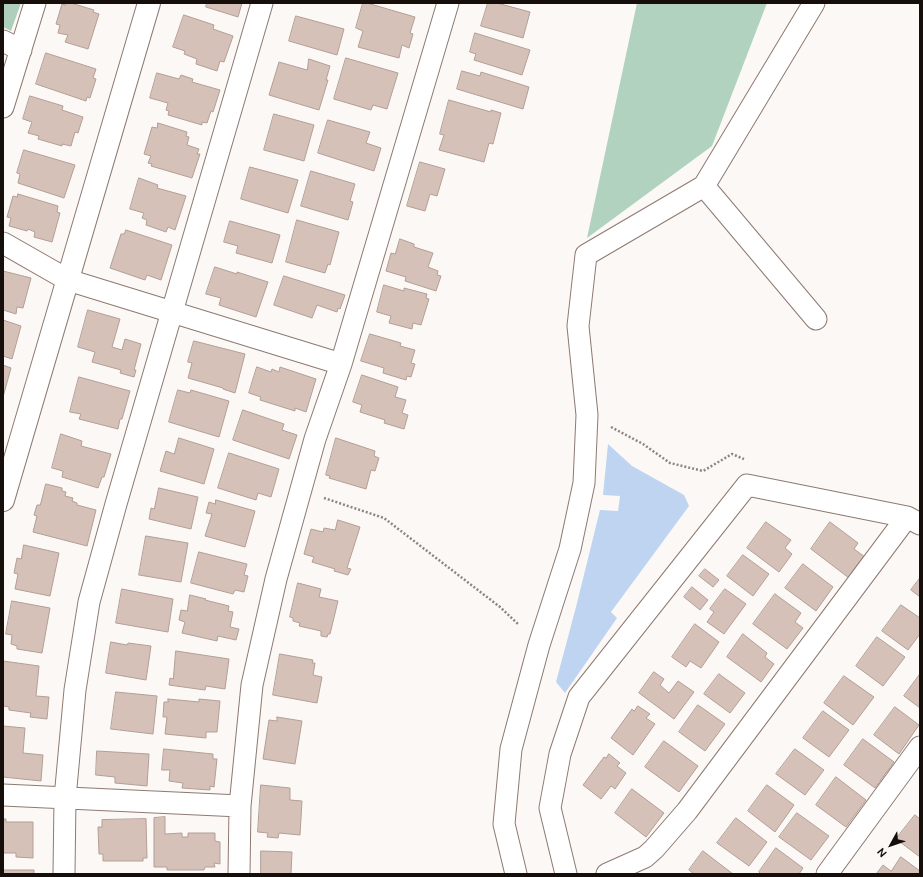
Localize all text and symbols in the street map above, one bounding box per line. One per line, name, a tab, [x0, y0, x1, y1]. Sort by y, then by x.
north arrow	[871, 825, 911, 865]
text: N	[875, 846, 889, 860]

